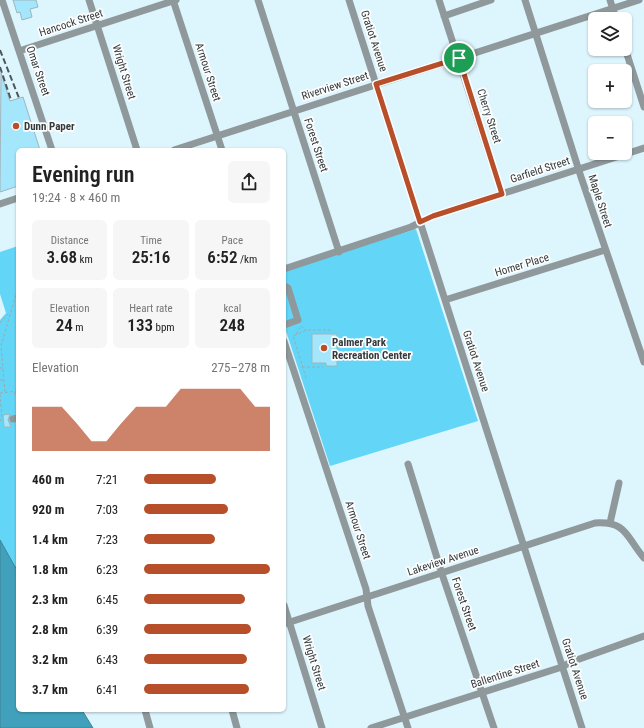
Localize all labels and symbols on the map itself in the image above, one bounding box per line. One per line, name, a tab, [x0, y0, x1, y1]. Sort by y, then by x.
street label: Hancock Street	[37, 7, 105, 39]
street label: Gratiot Avenue	[358, 9, 390, 73]
street label: Armour Street	[192, 41, 224, 103]
pin	[442, 41, 476, 75]
street label: Wright Street	[110, 43, 138, 101]
street label: Omar Street	[23, 44, 53, 98]
street label: Riverview Street	[300, 69, 370, 103]
street label: Cherry Street	[474, 87, 504, 145]
street label: Forest Street	[301, 117, 331, 173]
place label: Dunn Paper	[24, 120, 75, 133]
marker: Dunn Paper	[11, 121, 21, 131]
street label: Garfield Street	[509, 154, 571, 186]
street label: Maple Street	[585, 173, 615, 229]
street label: Homer Place	[493, 251, 551, 279]
street label: Gratiot Avenue	[460, 329, 492, 393]
place label: Palmer Park Recreation Center	[332, 336, 412, 362]
marker: Palmer Park Recreation Center	[319, 343, 329, 353]
street label: Armour Street	[342, 499, 374, 561]
street label: Lakeview Avenue	[406, 543, 480, 579]
street label: Forest Street	[449, 576, 479, 632]
street label: Wright Street	[300, 634, 328, 692]
street label: Gratiot Avenue	[559, 637, 591, 701]
street label: Ballentine Street	[469, 657, 541, 691]

